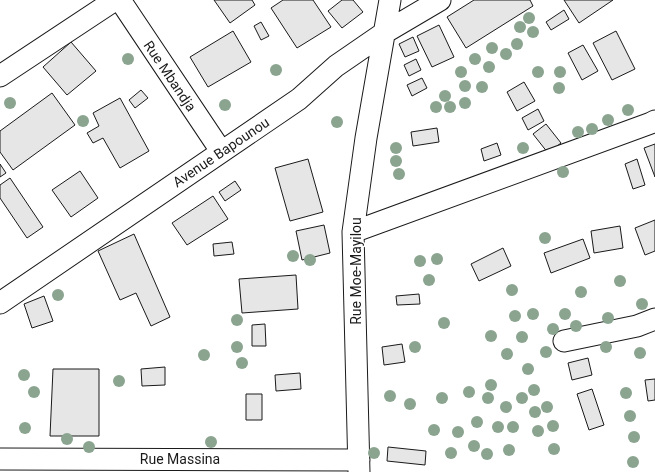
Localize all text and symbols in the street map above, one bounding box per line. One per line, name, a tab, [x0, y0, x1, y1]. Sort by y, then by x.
street label: Rue Mbandja	[141, 38, 199, 114]
street label: Avenue Bapounou	[170, 114, 272, 190]
street label: Rue Moe-Mayilou	[348, 217, 364, 325]
street label: Rue Massina	[140, 451, 220, 467]

